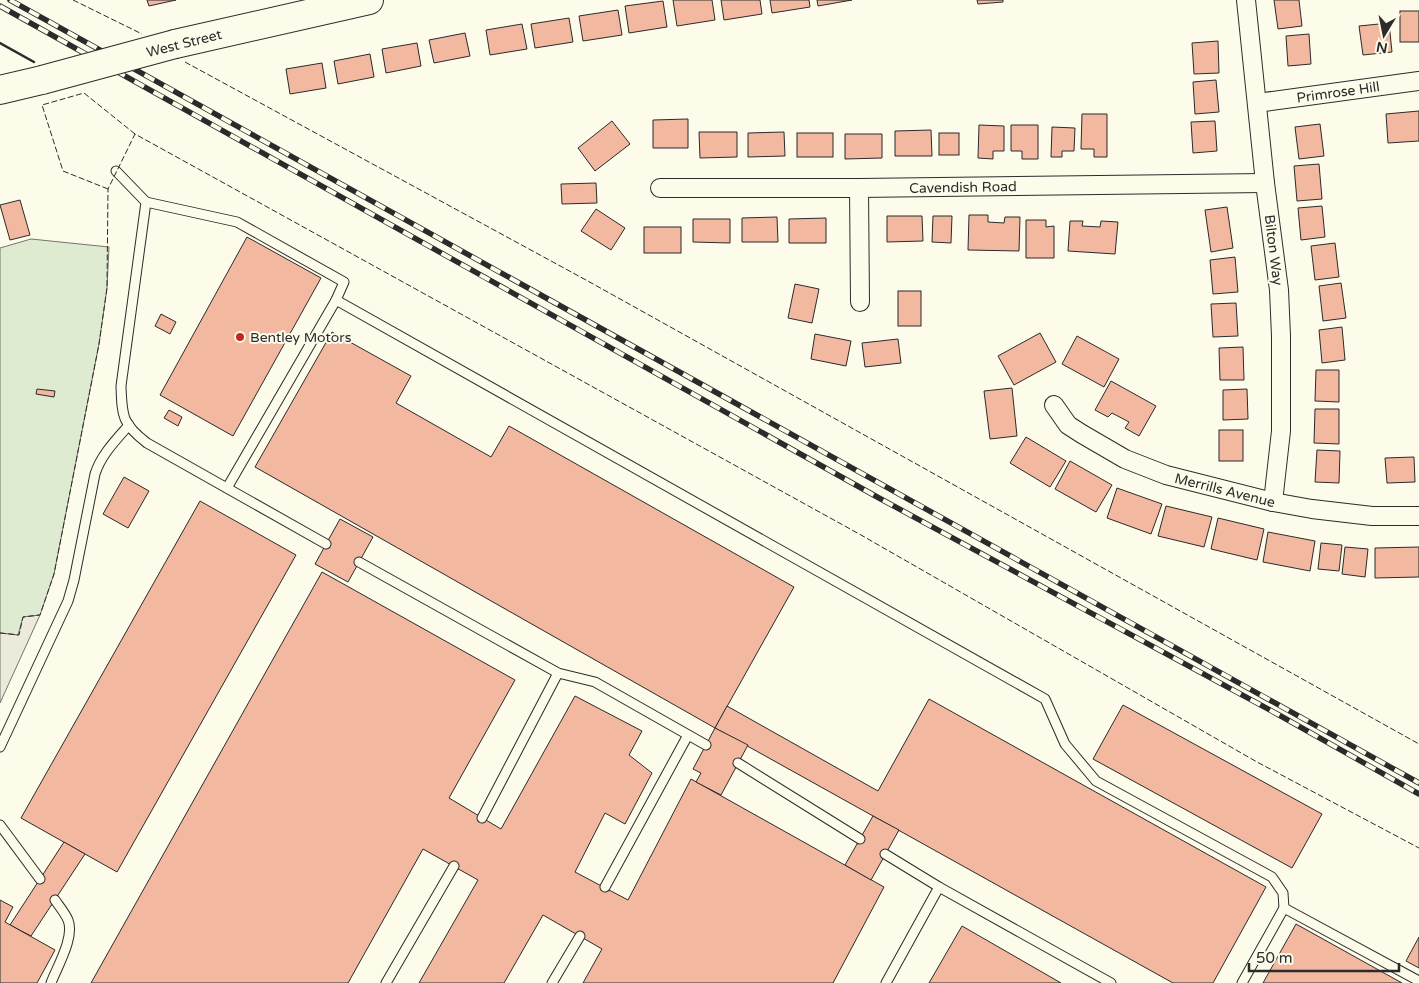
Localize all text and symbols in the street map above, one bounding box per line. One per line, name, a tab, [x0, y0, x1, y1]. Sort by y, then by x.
north arrow	[1359, 10, 1409, 60]
street label: West Street	[145, 26, 224, 61]
text: N	[1375, 38, 1389, 57]
street label: Primrose Hill	[1295, 78, 1381, 107]
street label: Cavendish Road	[909, 178, 1017, 197]
street label: Bilton Way	[1261, 214, 1286, 287]
place label: Bentley Motors	[250, 329, 352, 346]
marker: Bentley Motors	[234, 331, 246, 343]
street label: Merrills Avenue	[1173, 470, 1277, 511]
scale bar	[1249, 940, 1399, 972]
text: 50 m	[1256, 949, 1293, 967]

